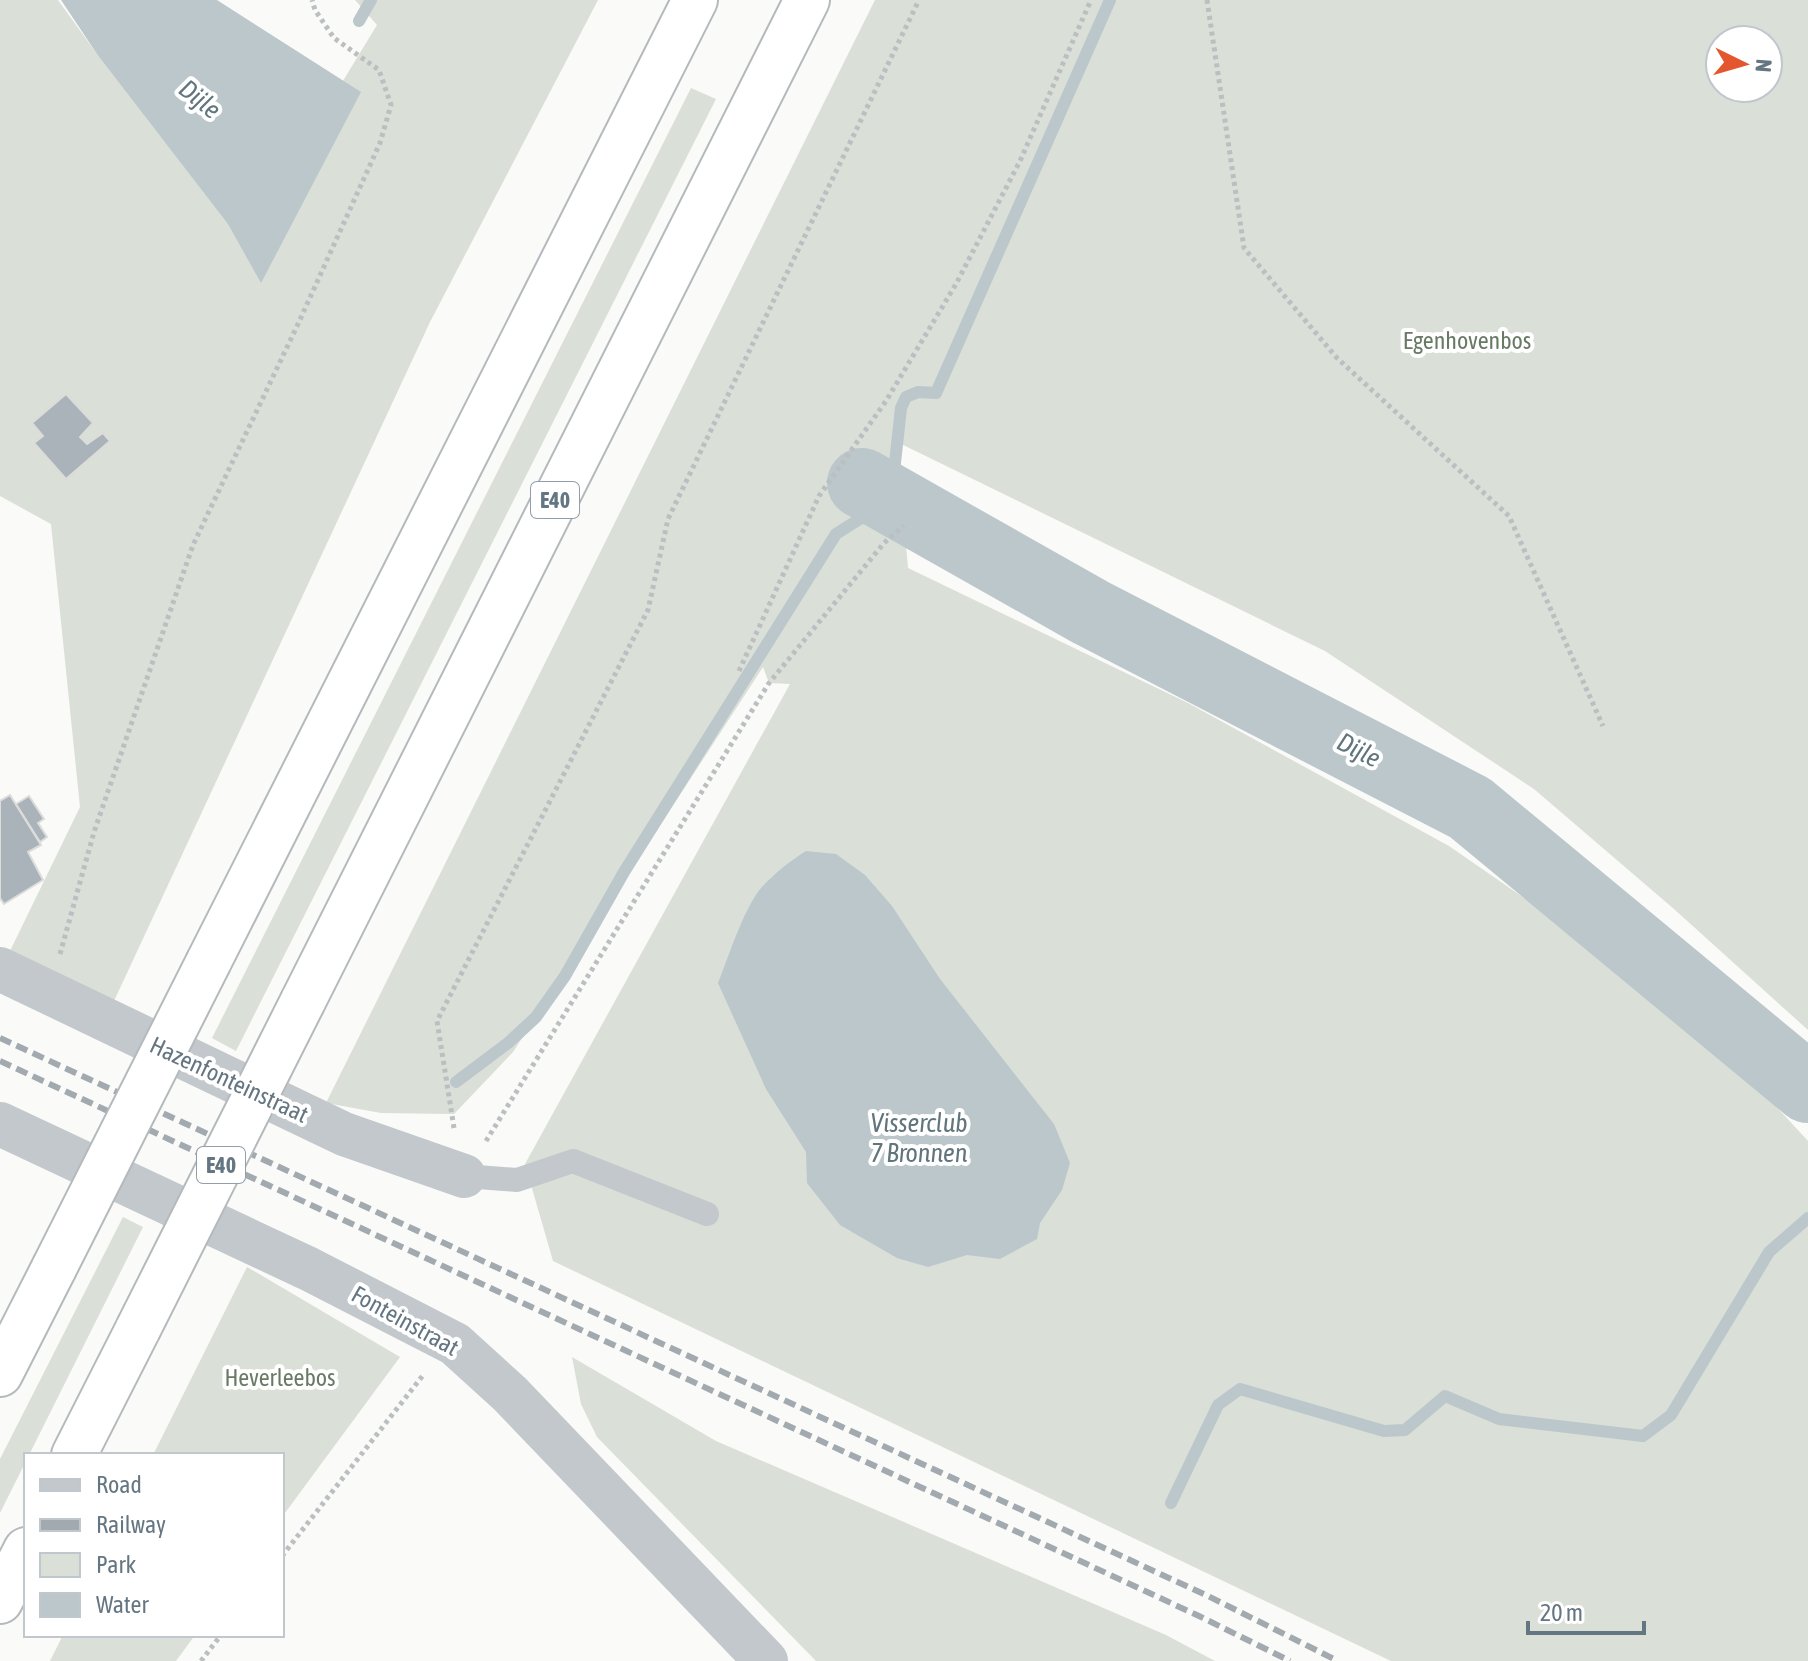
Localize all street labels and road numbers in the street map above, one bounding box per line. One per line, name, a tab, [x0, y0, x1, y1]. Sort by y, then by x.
road number: E40	[531, 482, 579, 518]
street label: Hazenfonteinstraat	[146, 1031, 313, 1128]
road number: E40	[197, 1147, 245, 1183]
street label: Fonteinstraat	[347, 1280, 463, 1361]

